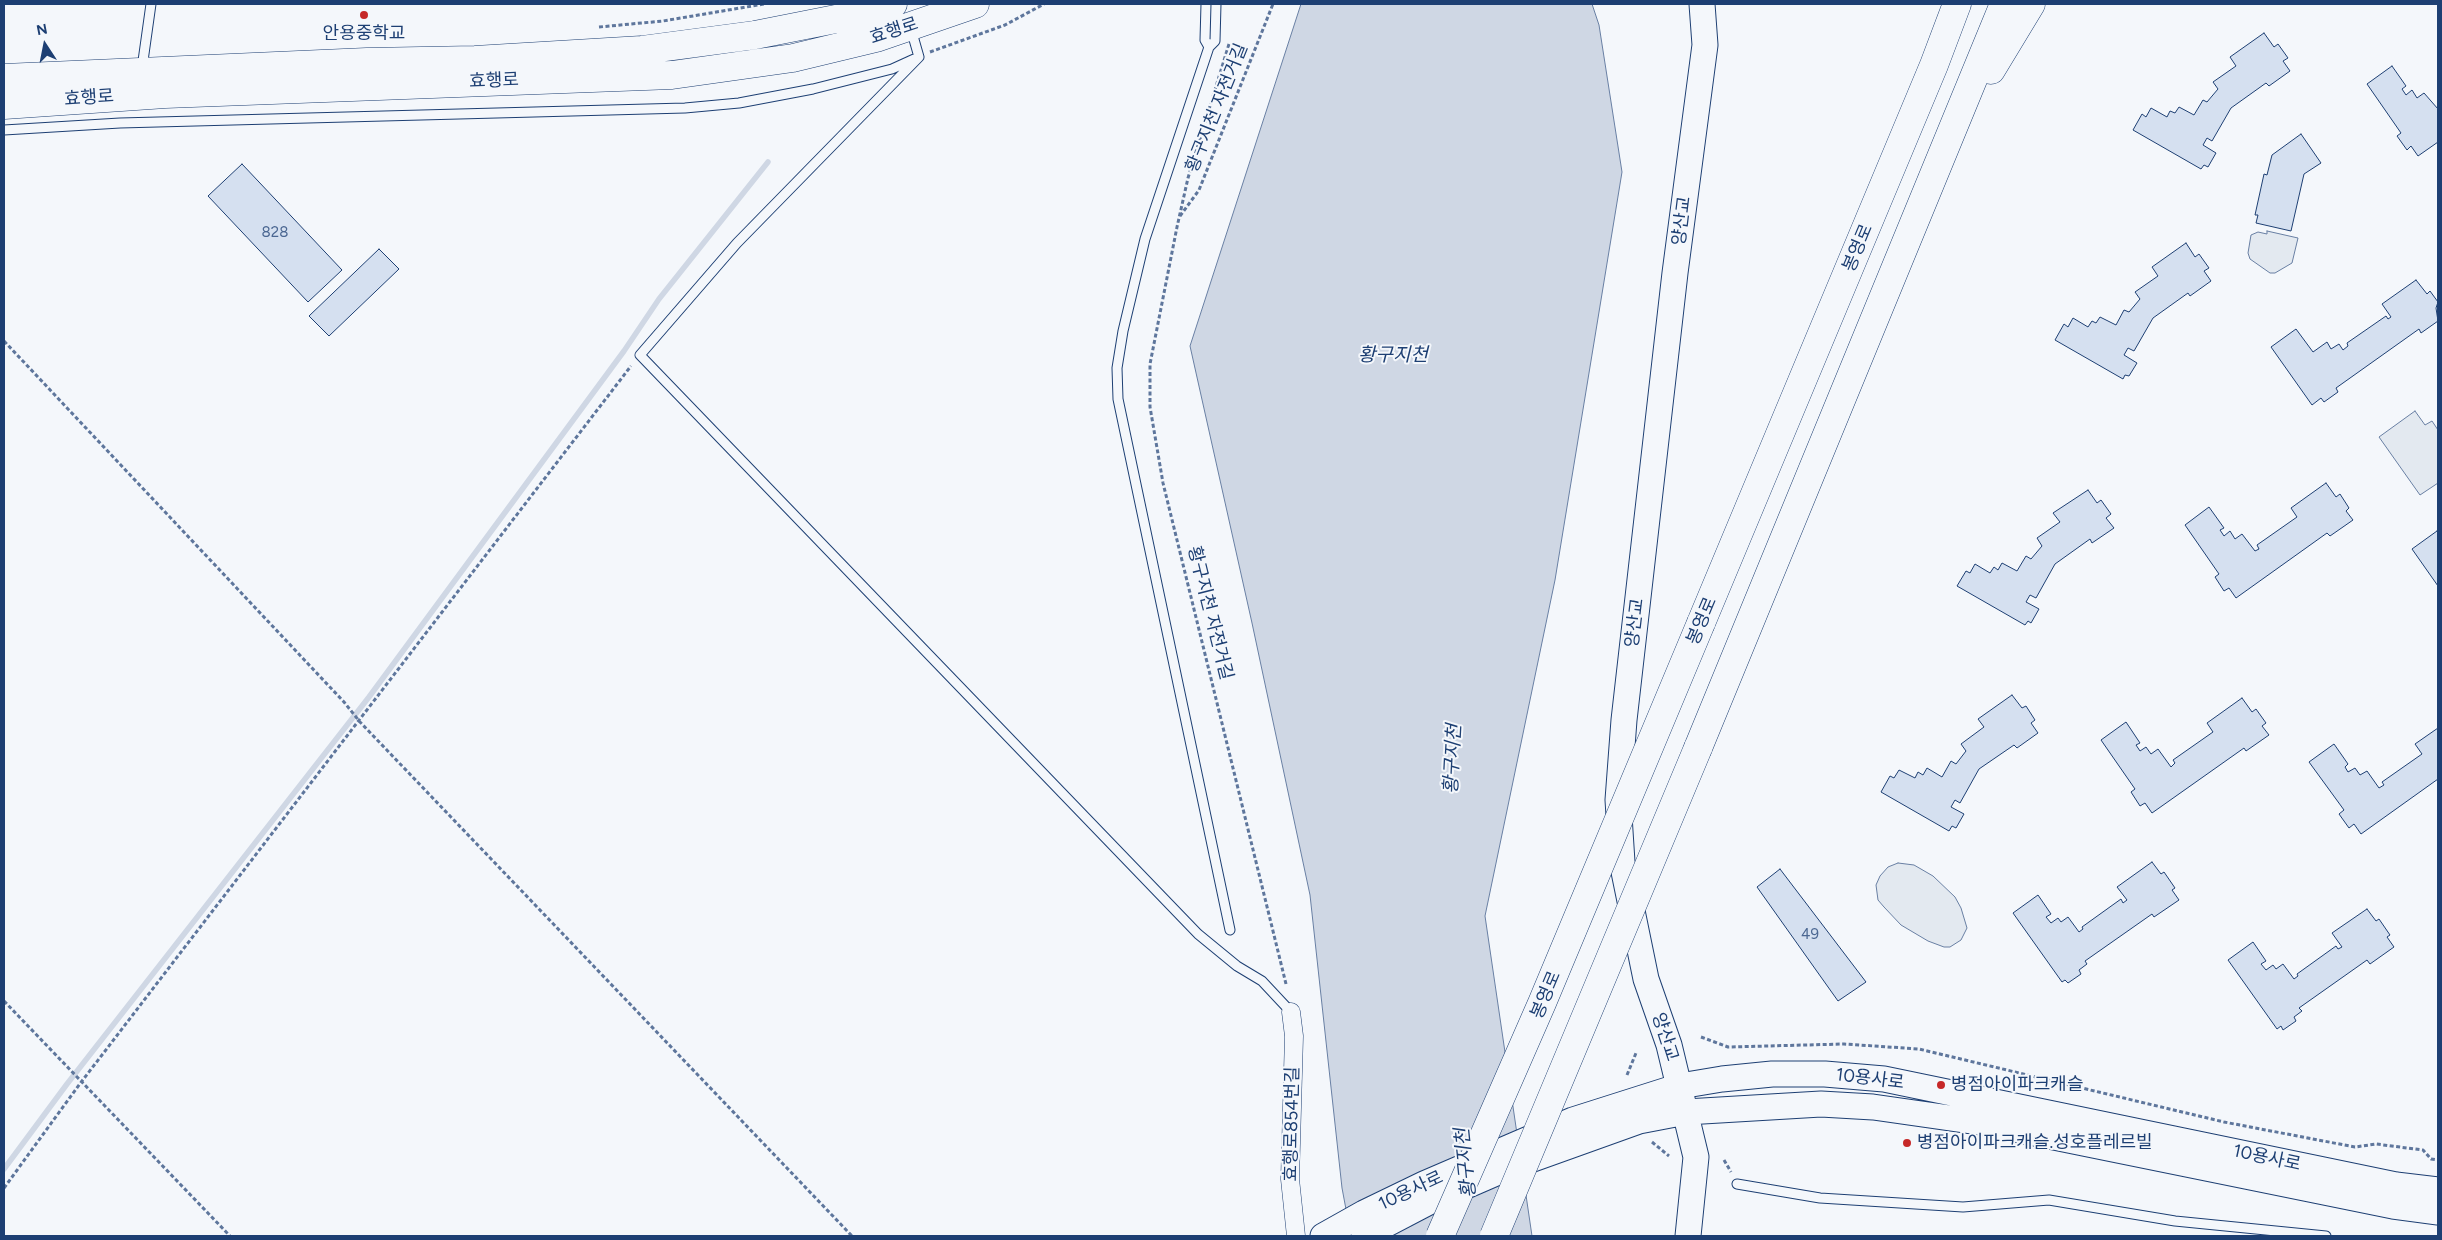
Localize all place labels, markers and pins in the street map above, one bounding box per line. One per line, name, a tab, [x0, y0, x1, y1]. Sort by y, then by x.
marker: 안용중학교	[358, 9, 370, 21]
place label: 안용중학교	[323, 23, 405, 45]
place label: 병점아이파크캐슬	[1951, 1074, 2083, 1096]
marker: 병점아이파크캐슬	[1935, 1079, 1947, 1091]
place label: 병점아이파크캐슬.성호플레르빌	[1917, 1132, 2153, 1154]
marker: 병점아이파크캐슬.성호플레르빌	[1901, 1137, 1913, 1149]

